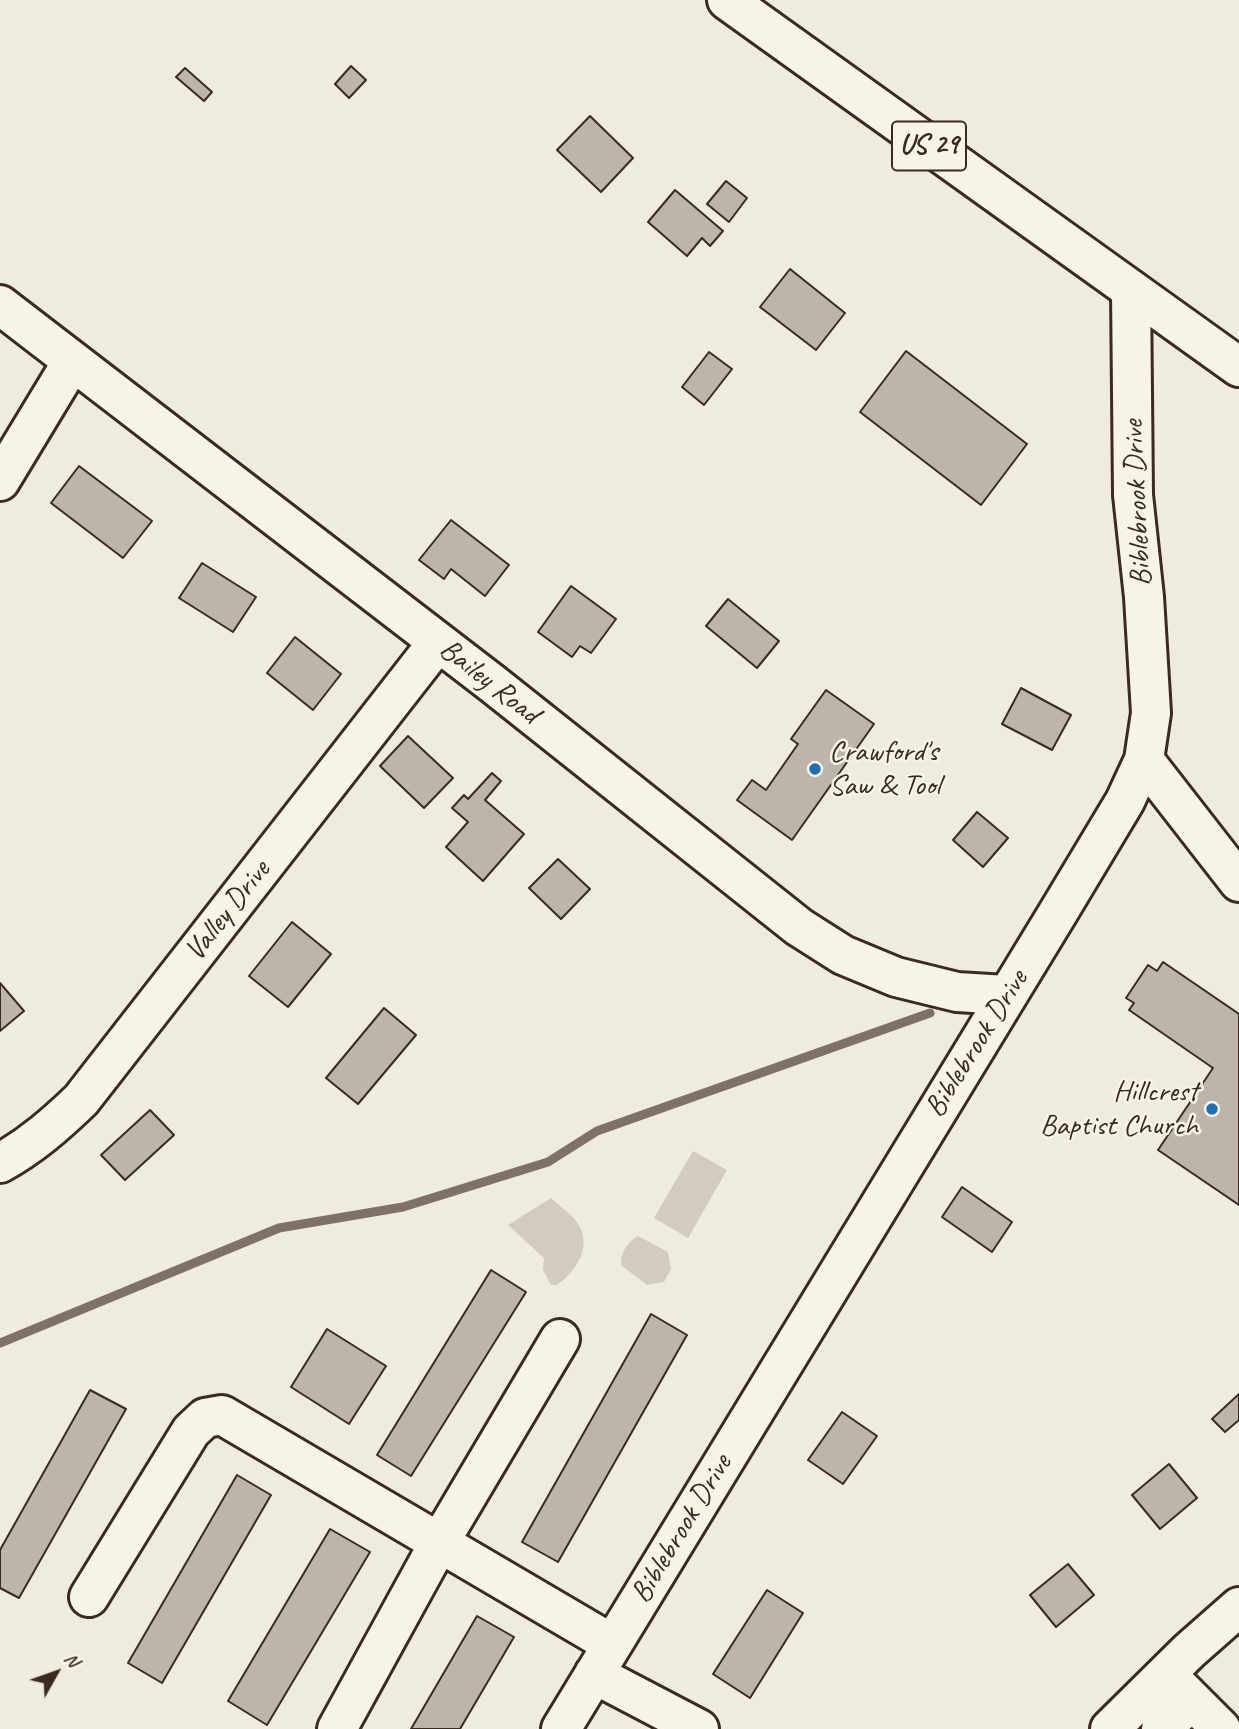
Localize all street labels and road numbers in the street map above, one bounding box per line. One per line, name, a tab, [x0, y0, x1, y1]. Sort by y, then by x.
road number: US 29	[892, 122, 966, 170]
street label: Biblebrook Drive	[1116, 419, 1160, 587]
street label: Bailey Road	[432, 632, 546, 732]
street label: Valley Drive	[178, 854, 278, 968]
street label: Biblebrook Drive	[918, 964, 1036, 1124]
street label: Biblebrook Drive	[624, 1448, 740, 1610]

